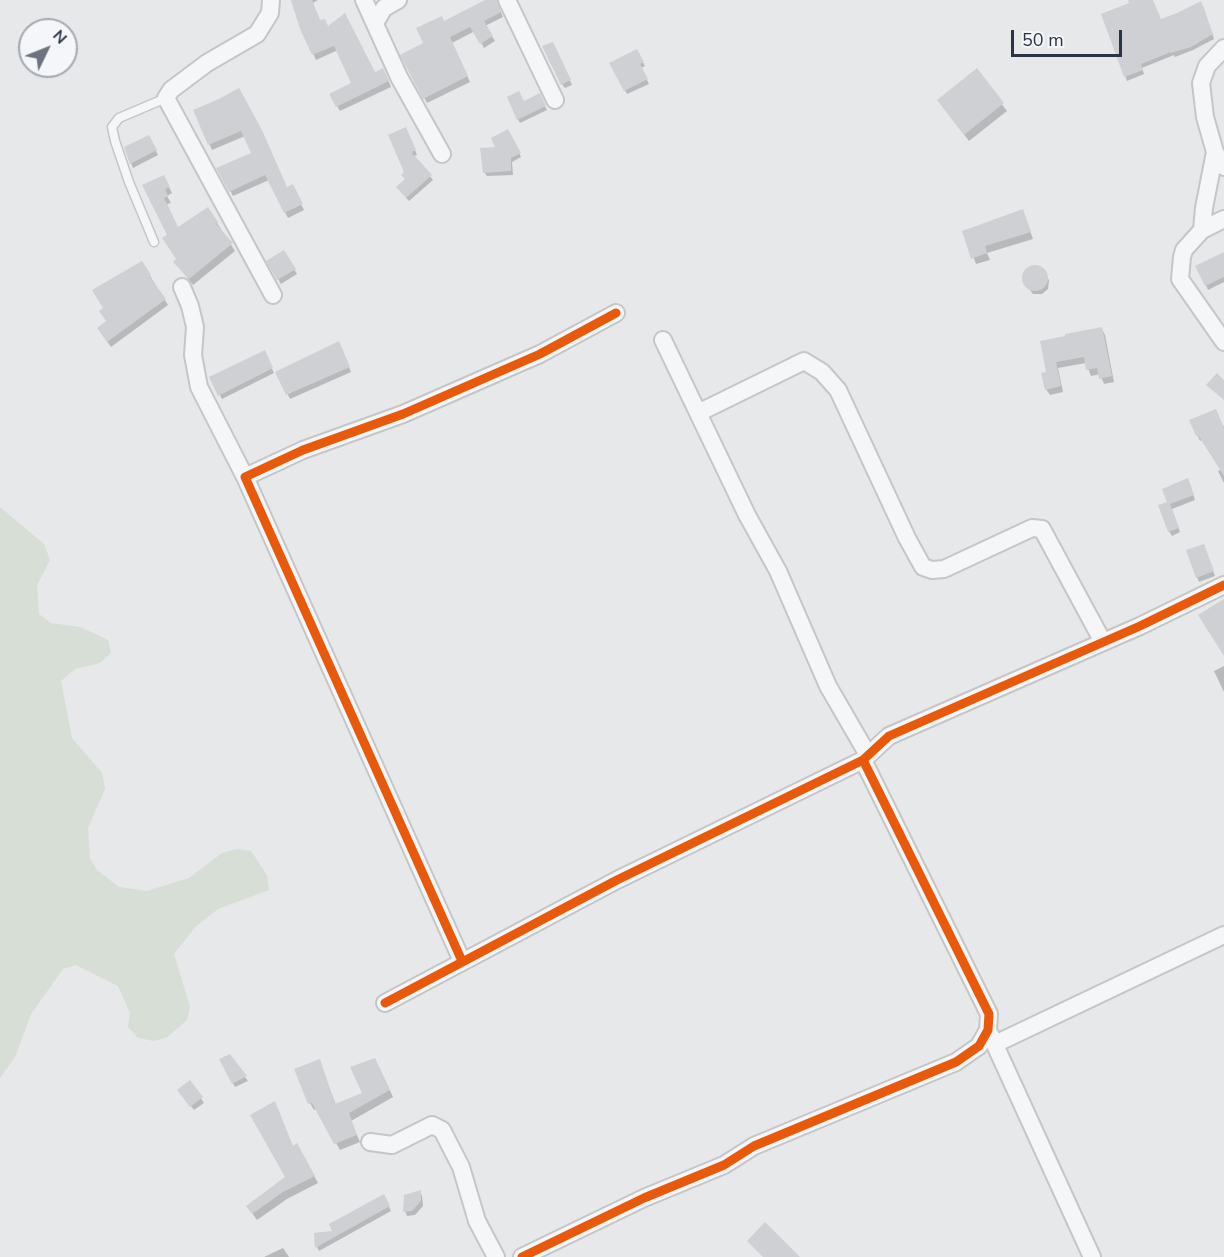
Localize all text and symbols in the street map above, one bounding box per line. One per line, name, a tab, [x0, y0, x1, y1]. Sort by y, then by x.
north arrow	[18, 18, 78, 78]
scale bar	[1014, 18, 1125, 56]
text: N	[48, 25, 72, 49]
text: 50 m	[1022, 28, 1064, 52]

